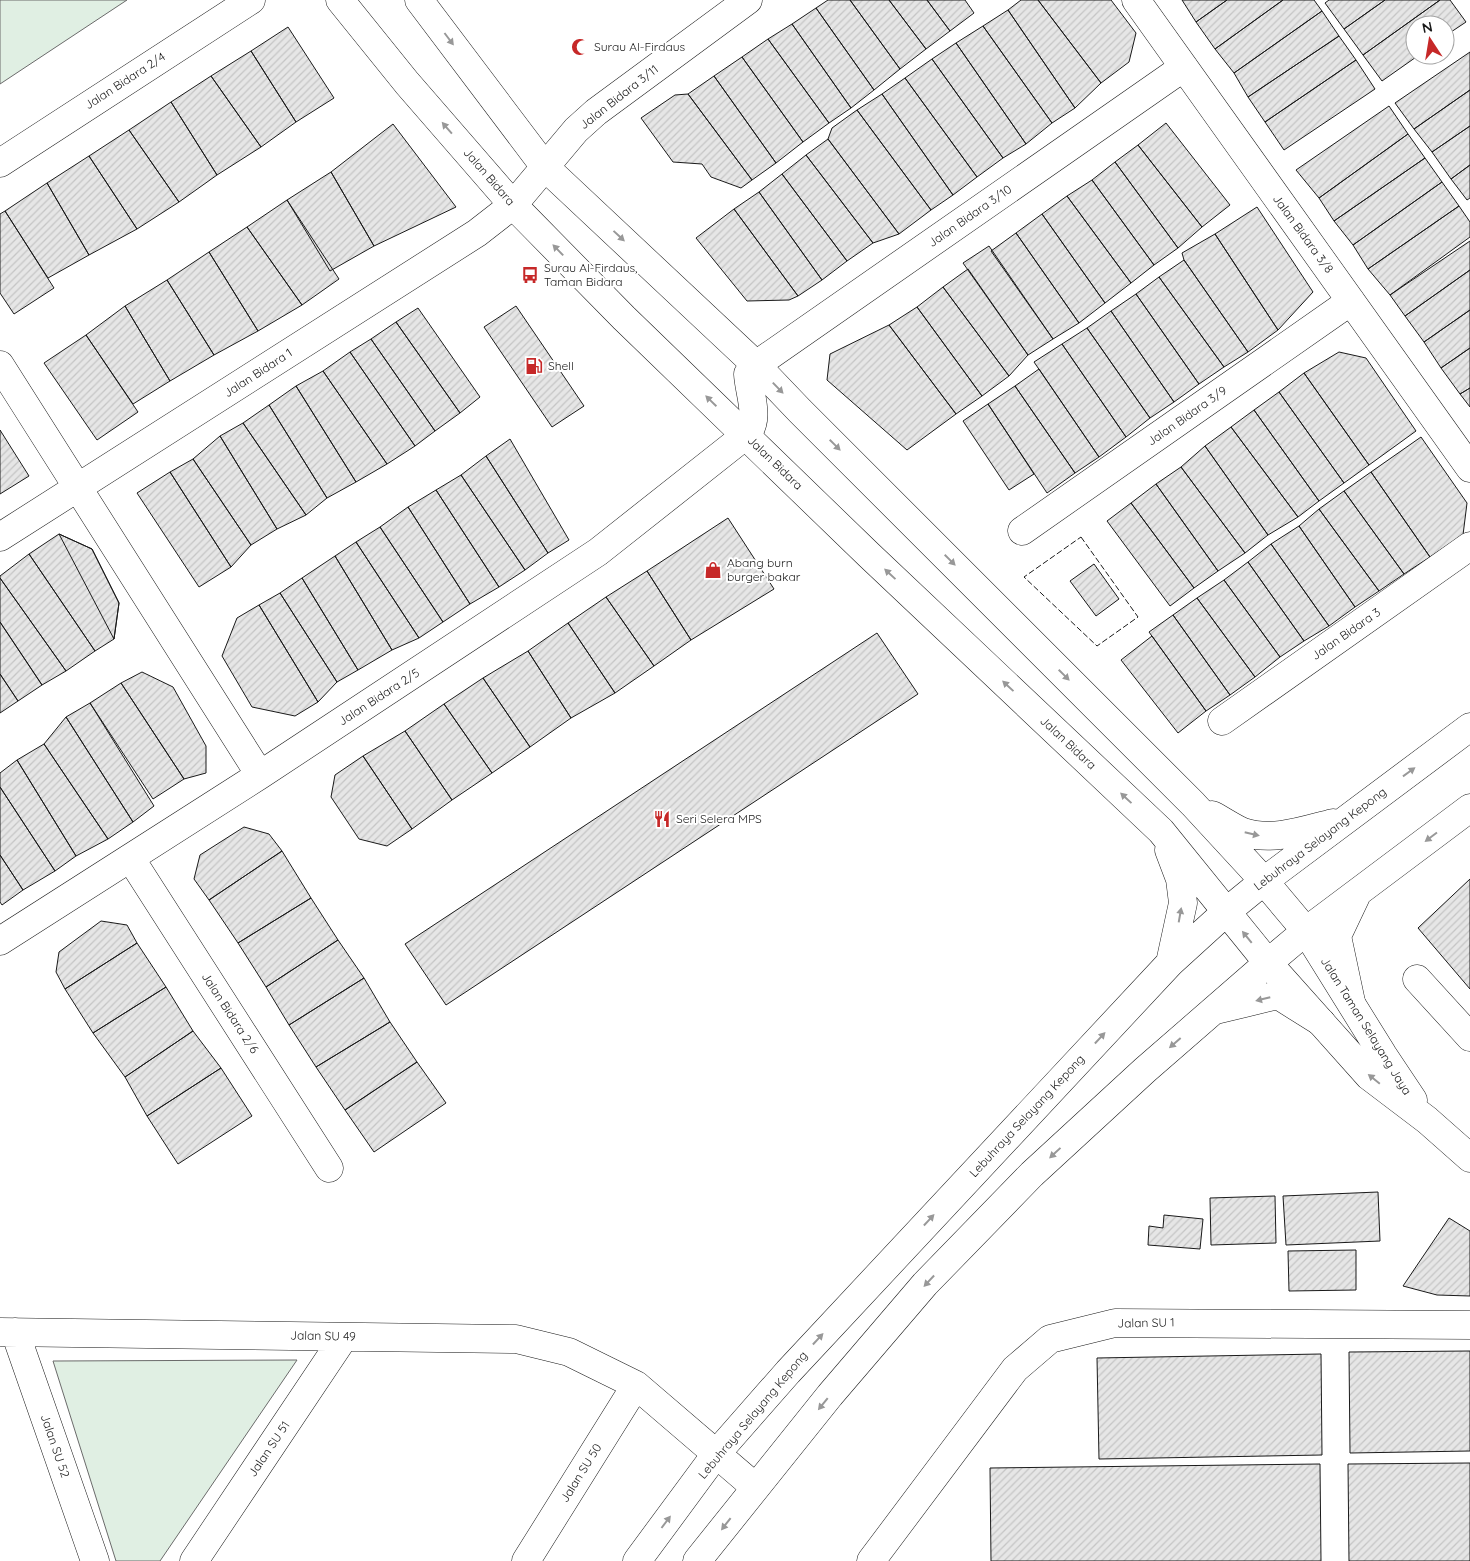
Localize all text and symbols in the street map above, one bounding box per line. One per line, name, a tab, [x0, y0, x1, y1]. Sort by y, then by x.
north arrow	[1405, 15, 1455, 65]
text: N	[1420, 17, 1434, 37]
one-way arrow	[443, 32, 454, 45]
mosque icon: Surau Al-Firdaus	[570, 37, 590, 57]
place label: Surau Al-Firdaus	[594, 39, 685, 54]
street label: Jalan Bidara 2/4	[81, 49, 168, 112]
street label: Jalan Bidara 3/11	[576, 61, 661, 132]
one-way arrow	[441, 122, 453, 134]
street label: Jalan Bidara	[460, 145, 518, 208]
street label: Jalan Bidara 3/10	[925, 181, 1014, 250]
street label: Jalan Bidara 3/8	[1270, 192, 1337, 276]
one-way arrow	[613, 230, 625, 242]
one-way arrow	[552, 244, 564, 256]
place label: Surau Al-Firdaus, Taman Bidara	[544, 260, 637, 289]
bus stop icon: Surau Al-Firdaus, Taman Bidara	[520, 265, 540, 285]
street label: Jalan Bidara 1	[221, 345, 295, 400]
fuel station icon: Shell	[524, 356, 544, 376]
place label: Shell	[548, 358, 574, 373]
one-way arrow	[772, 382, 784, 394]
street label: Jalan Bidara 3/9	[1144, 382, 1230, 449]
one-way arrow	[705, 395, 717, 407]
street label: Jalan Bidara	[745, 433, 806, 493]
one-way arrow	[828, 439, 840, 451]
one-way arrow	[943, 554, 955, 566]
place label: Abang burn burger bakar	[727, 555, 801, 584]
shop icon: Abang burn burger bakar	[703, 560, 723, 580]
one-way arrow	[884, 568, 896, 580]
street label: Jalan Bidara 3	[1308, 604, 1383, 663]
street label: Jalan Bidara 2/5	[335, 665, 422, 728]
one-way arrow	[1058, 669, 1070, 681]
one-way arrow	[1002, 680, 1014, 692]
street label: Jalan Bidara	[1037, 713, 1099, 772]
one-way arrow	[1403, 767, 1416, 777]
street label: Lebuhraya Selayang Kepong	[1250, 784, 1389, 893]
one-way arrow	[1120, 792, 1132, 804]
restaurant icon: Seri Selera MPS	[652, 809, 672, 829]
place label: Seri Selera MPS	[676, 811, 762, 826]
one-way arrow	[1245, 830, 1260, 838]
one-way arrow	[1424, 832, 1438, 842]
one-way arrow	[1177, 907, 1185, 923]
one-way arrow	[1241, 931, 1252, 944]
street label: Jalan Taman Selayang Jaya	[1318, 954, 1415, 1097]
street label: Jalan Bidara 2/6	[199, 969, 263, 1057]
one-way arrow	[1255, 995, 1270, 1003]
one-way arrow	[1094, 1032, 1106, 1044]
one-way arrow	[1169, 1038, 1182, 1049]
street label: Lebuhraya Selayang Kepong	[966, 1051, 1087, 1180]
one-way arrow	[1368, 1074, 1381, 1085]
one-way arrow	[1050, 1147, 1062, 1159]
one-way arrow	[923, 1215, 935, 1227]
one-way arrow	[923, 1275, 935, 1287]
street label: Jalan SU 1	[1117, 1315, 1175, 1330]
street label: Jalan SU 49	[290, 1327, 356, 1344]
one-way arrow	[812, 1333, 824, 1345]
street label: Lebuhraya Selayang Kepong	[695, 1348, 810, 1482]
one-way arrow	[818, 1398, 829, 1410]
street label: Jalan SU 52	[38, 1412, 73, 1480]
street label: Jalan SU 51	[244, 1418, 293, 1479]
street label: Jalan SU 50	[557, 1441, 605, 1505]
one-way arrow	[661, 1516, 672, 1529]
one-way arrow	[721, 1517, 731, 1531]

